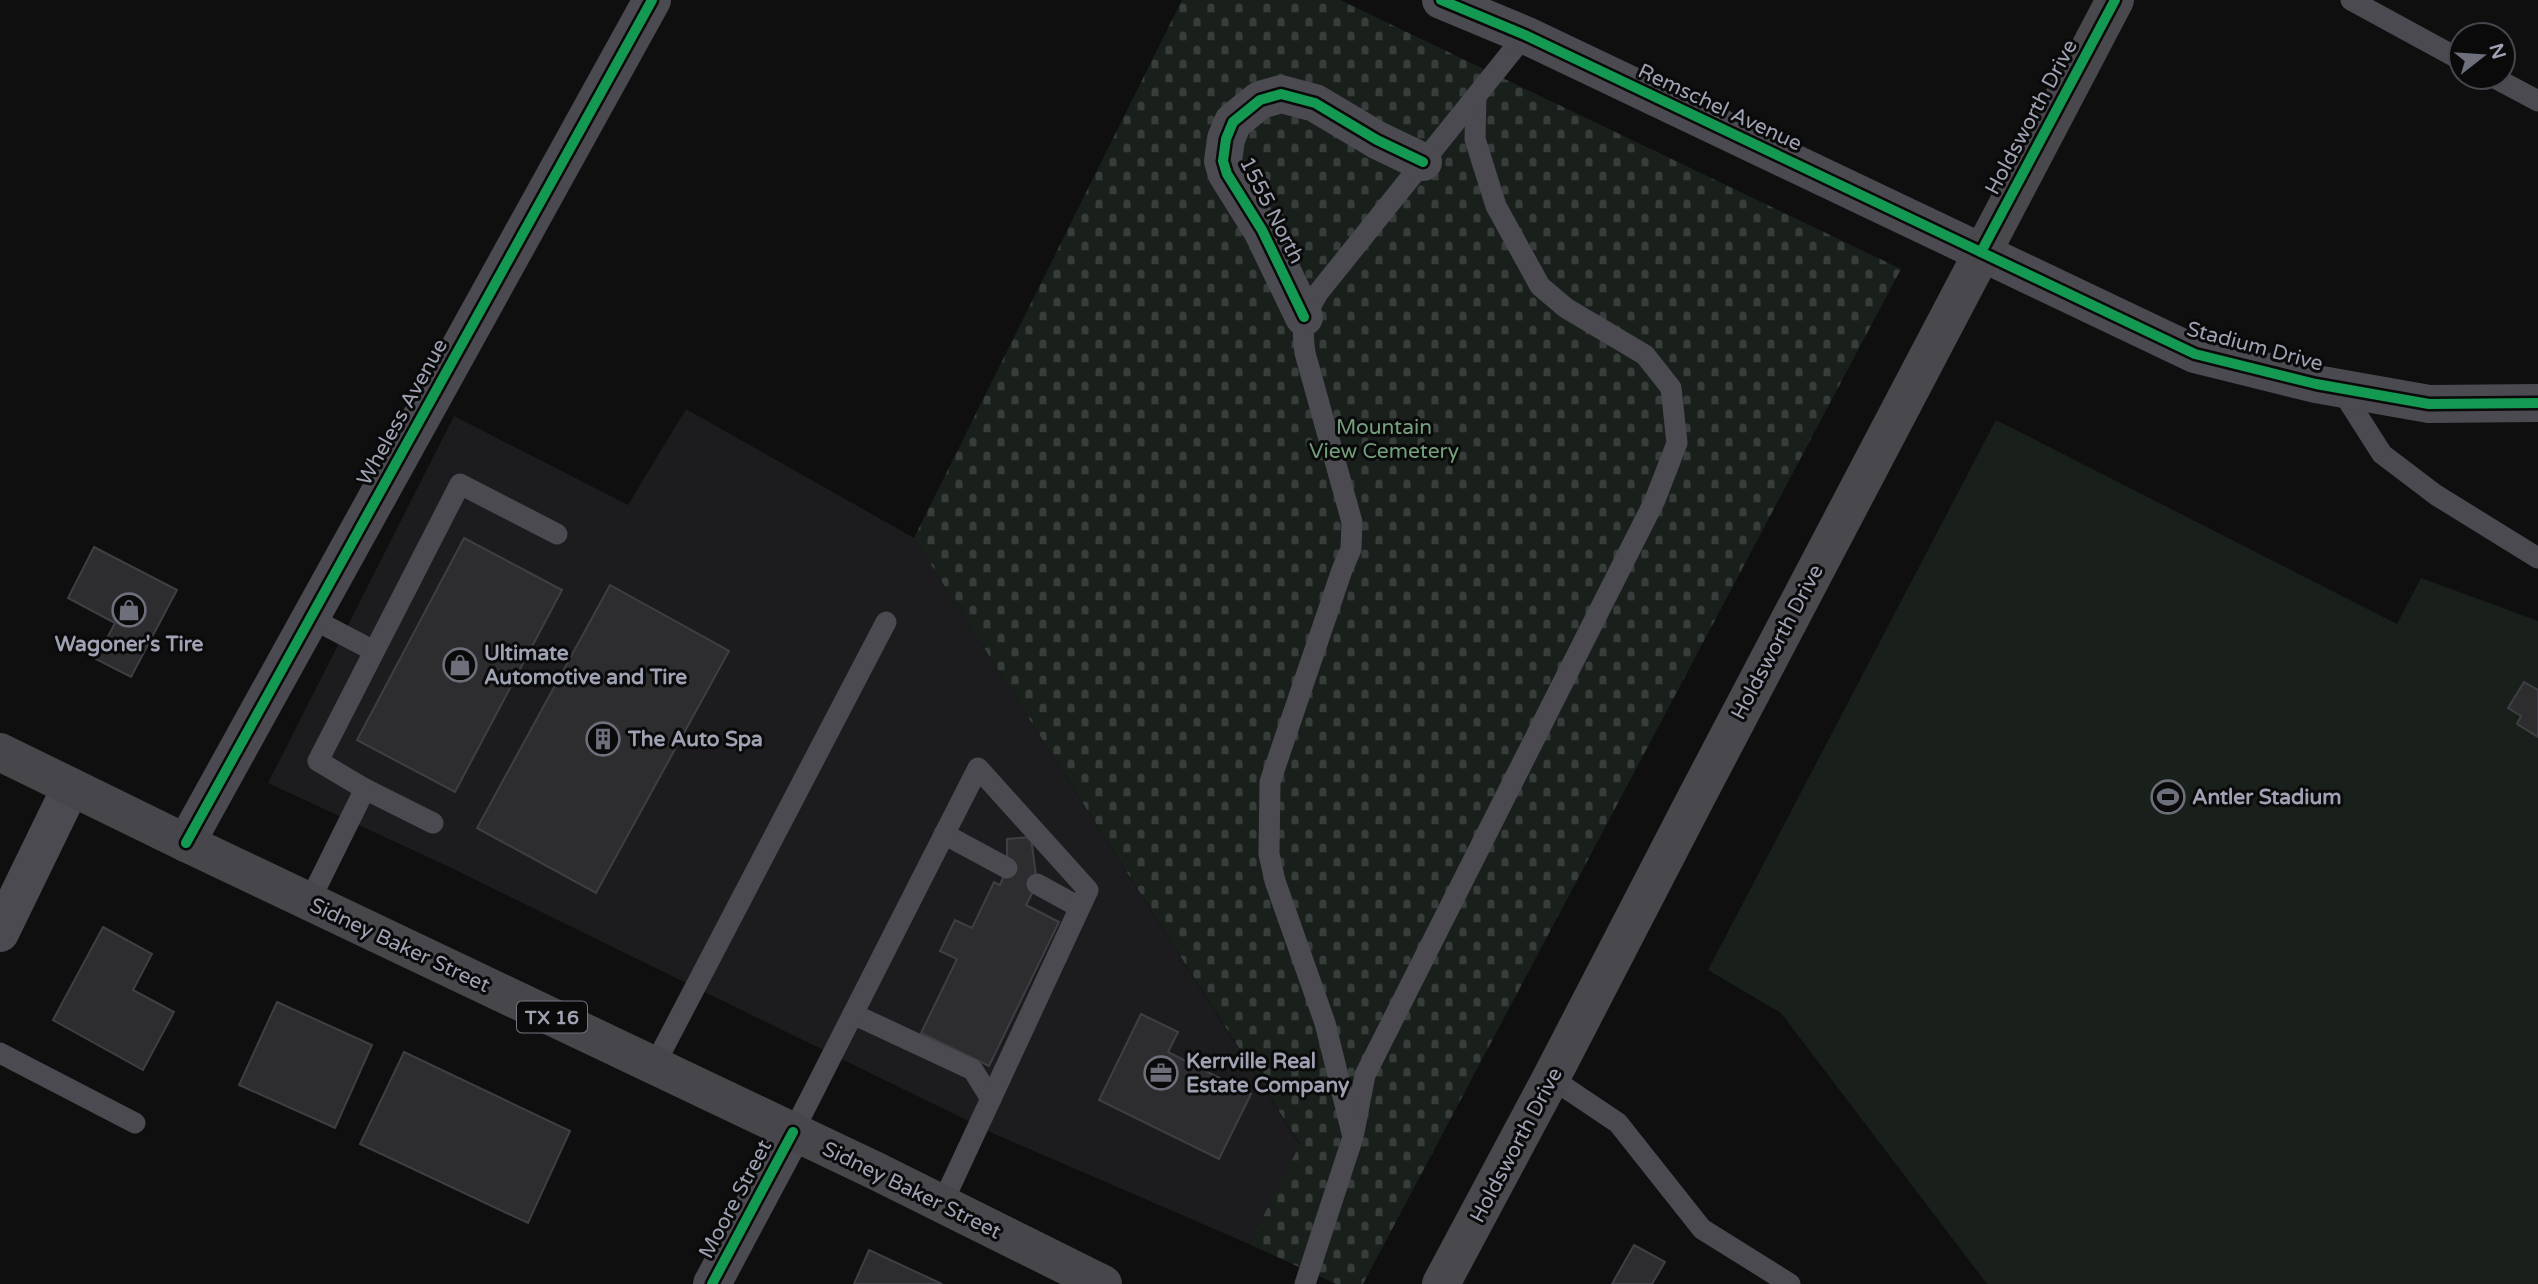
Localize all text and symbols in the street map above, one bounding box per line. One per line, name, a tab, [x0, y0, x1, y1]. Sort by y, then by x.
north arrow	[2447, 21, 2517, 91]
street label: Holdsworth Drive	[1980, 35, 2083, 199]
text: N	[2485, 41, 2510, 62]
street label: Remschel Avenue	[1634, 59, 1806, 156]
street label: 1555 North	[1234, 153, 1309, 268]
street label: Stadium Drive	[2184, 316, 2326, 377]
street label: Wheless Avenue	[352, 334, 453, 490]
park label: Mountain View Cemetery	[1309, 415, 1459, 464]
street label: Holdsworth Drive	[1726, 560, 1829, 724]
shop icon: Wagoner's Tire	[110, 591, 148, 629]
place label: Wagoner's Tire	[55, 632, 203, 657]
place label: Ultimate Automotive and Tire	[484, 641, 687, 690]
shop icon: Ultimate Automotive and Tire	[441, 646, 479, 684]
building icon: The Auto Spa	[584, 720, 622, 758]
place label: The Auto Spa	[627, 727, 763, 752]
sports icon: Antler Stadium	[2149, 778, 2187, 816]
place label: Antler Stadium	[2192, 785, 2342, 810]
street label: Sidney Baker Street	[306, 893, 494, 998]
road number: TX 16	[517, 1001, 587, 1032]
place label: Kerrville Real Estate Company	[1186, 1049, 1350, 1098]
office icon: Kerrville Real Estate Company	[1142, 1054, 1180, 1092]
street label: Holdsworth Drive	[1465, 1063, 1568, 1227]
street label: Moore Street	[694, 1136, 777, 1263]
street label: Sidney Baker Street	[818, 1136, 1005, 1245]

